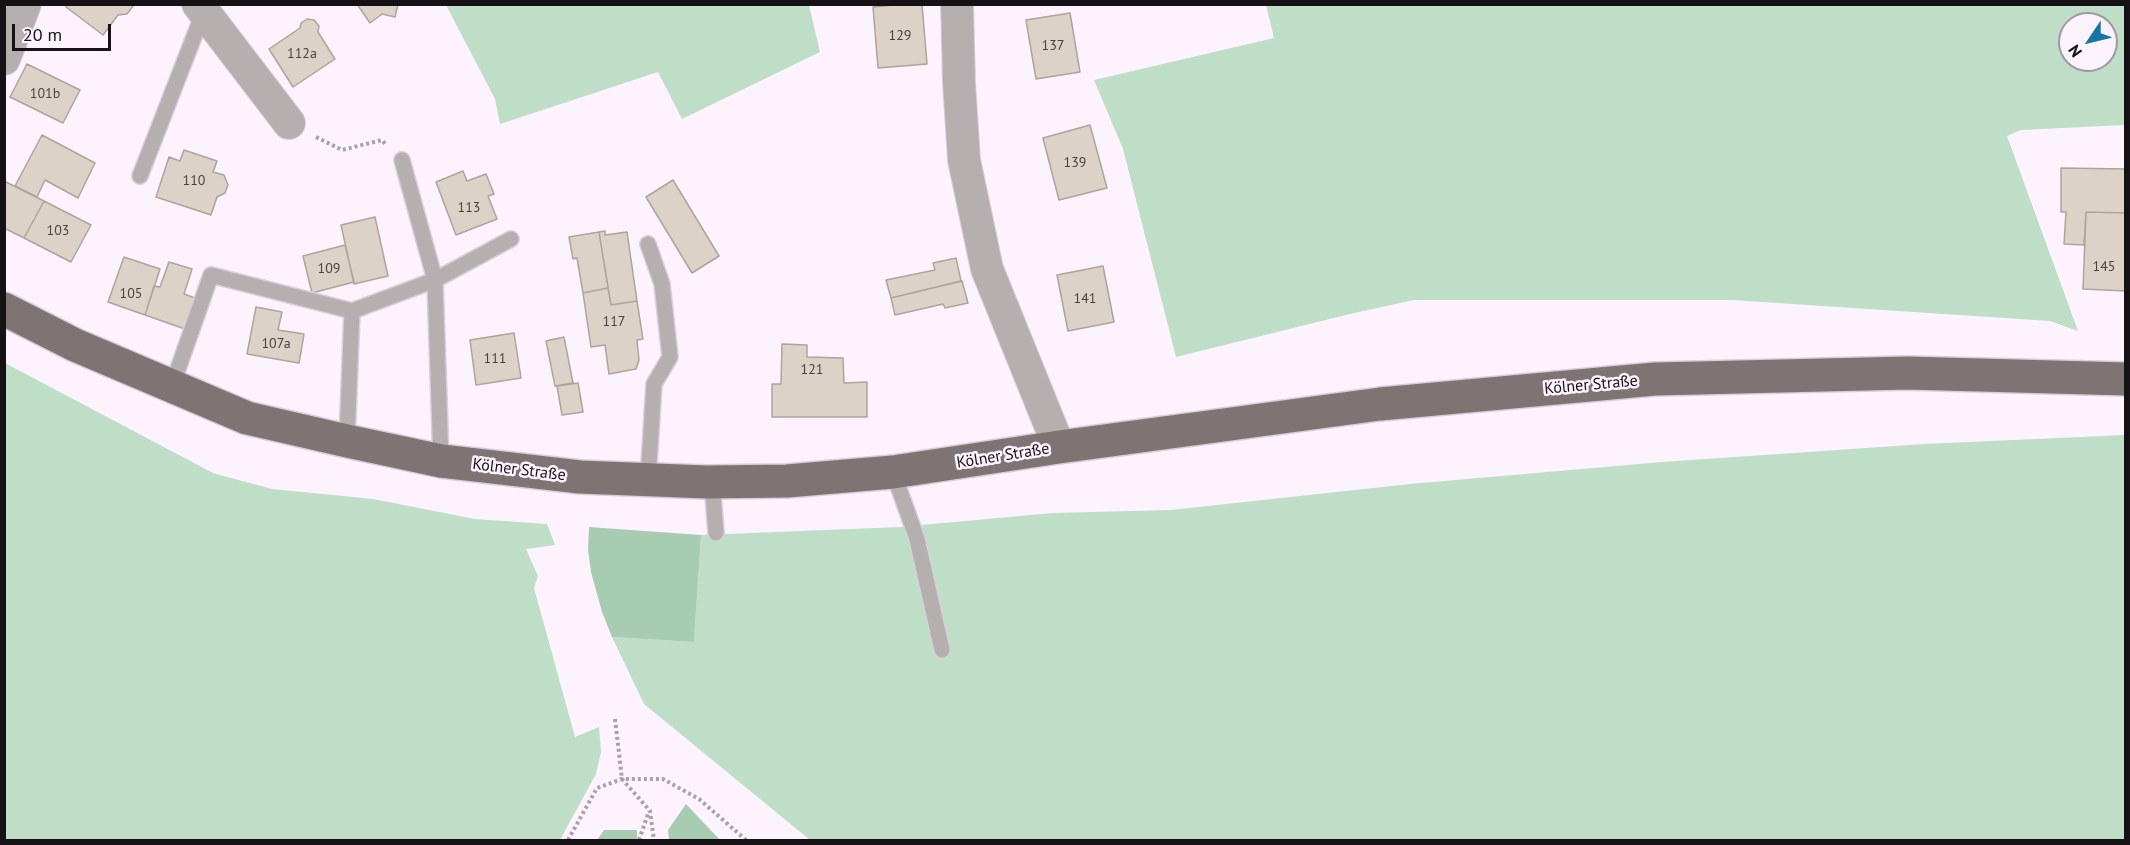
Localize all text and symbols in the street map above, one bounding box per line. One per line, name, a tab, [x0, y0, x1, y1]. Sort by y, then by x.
scale bar	[15, 12, 114, 50]
north arrow	[2058, 12, 2118, 72]
text: 20 m	[23, 23, 62, 46]
house number: 129	[889, 28, 911, 44]
house number: 137	[1042, 38, 1064, 54]
text: N	[2064, 41, 2086, 61]
house number: 112a	[287, 46, 317, 62]
house number: 101b	[30, 86, 60, 102]
house number: 139	[1064, 155, 1086, 171]
house number: 110	[183, 173, 205, 189]
house number: 113	[458, 200, 480, 216]
house number: 103	[47, 223, 69, 239]
house number: 145	[2093, 259, 2115, 275]
house number: 109	[318, 261, 340, 277]
house number: 105	[120, 286, 142, 302]
house number: 141	[1074, 291, 1096, 307]
house number: 117	[603, 314, 625, 330]
house number: 107a	[261, 336, 291, 352]
house number: 111	[484, 351, 506, 367]
house number: 121	[801, 362, 823, 378]
street label: Kölner Straße	[1543, 371, 1639, 399]
street label: Kölner Straße	[955, 439, 1051, 473]
street label: Kölner Straße	[471, 455, 567, 485]

